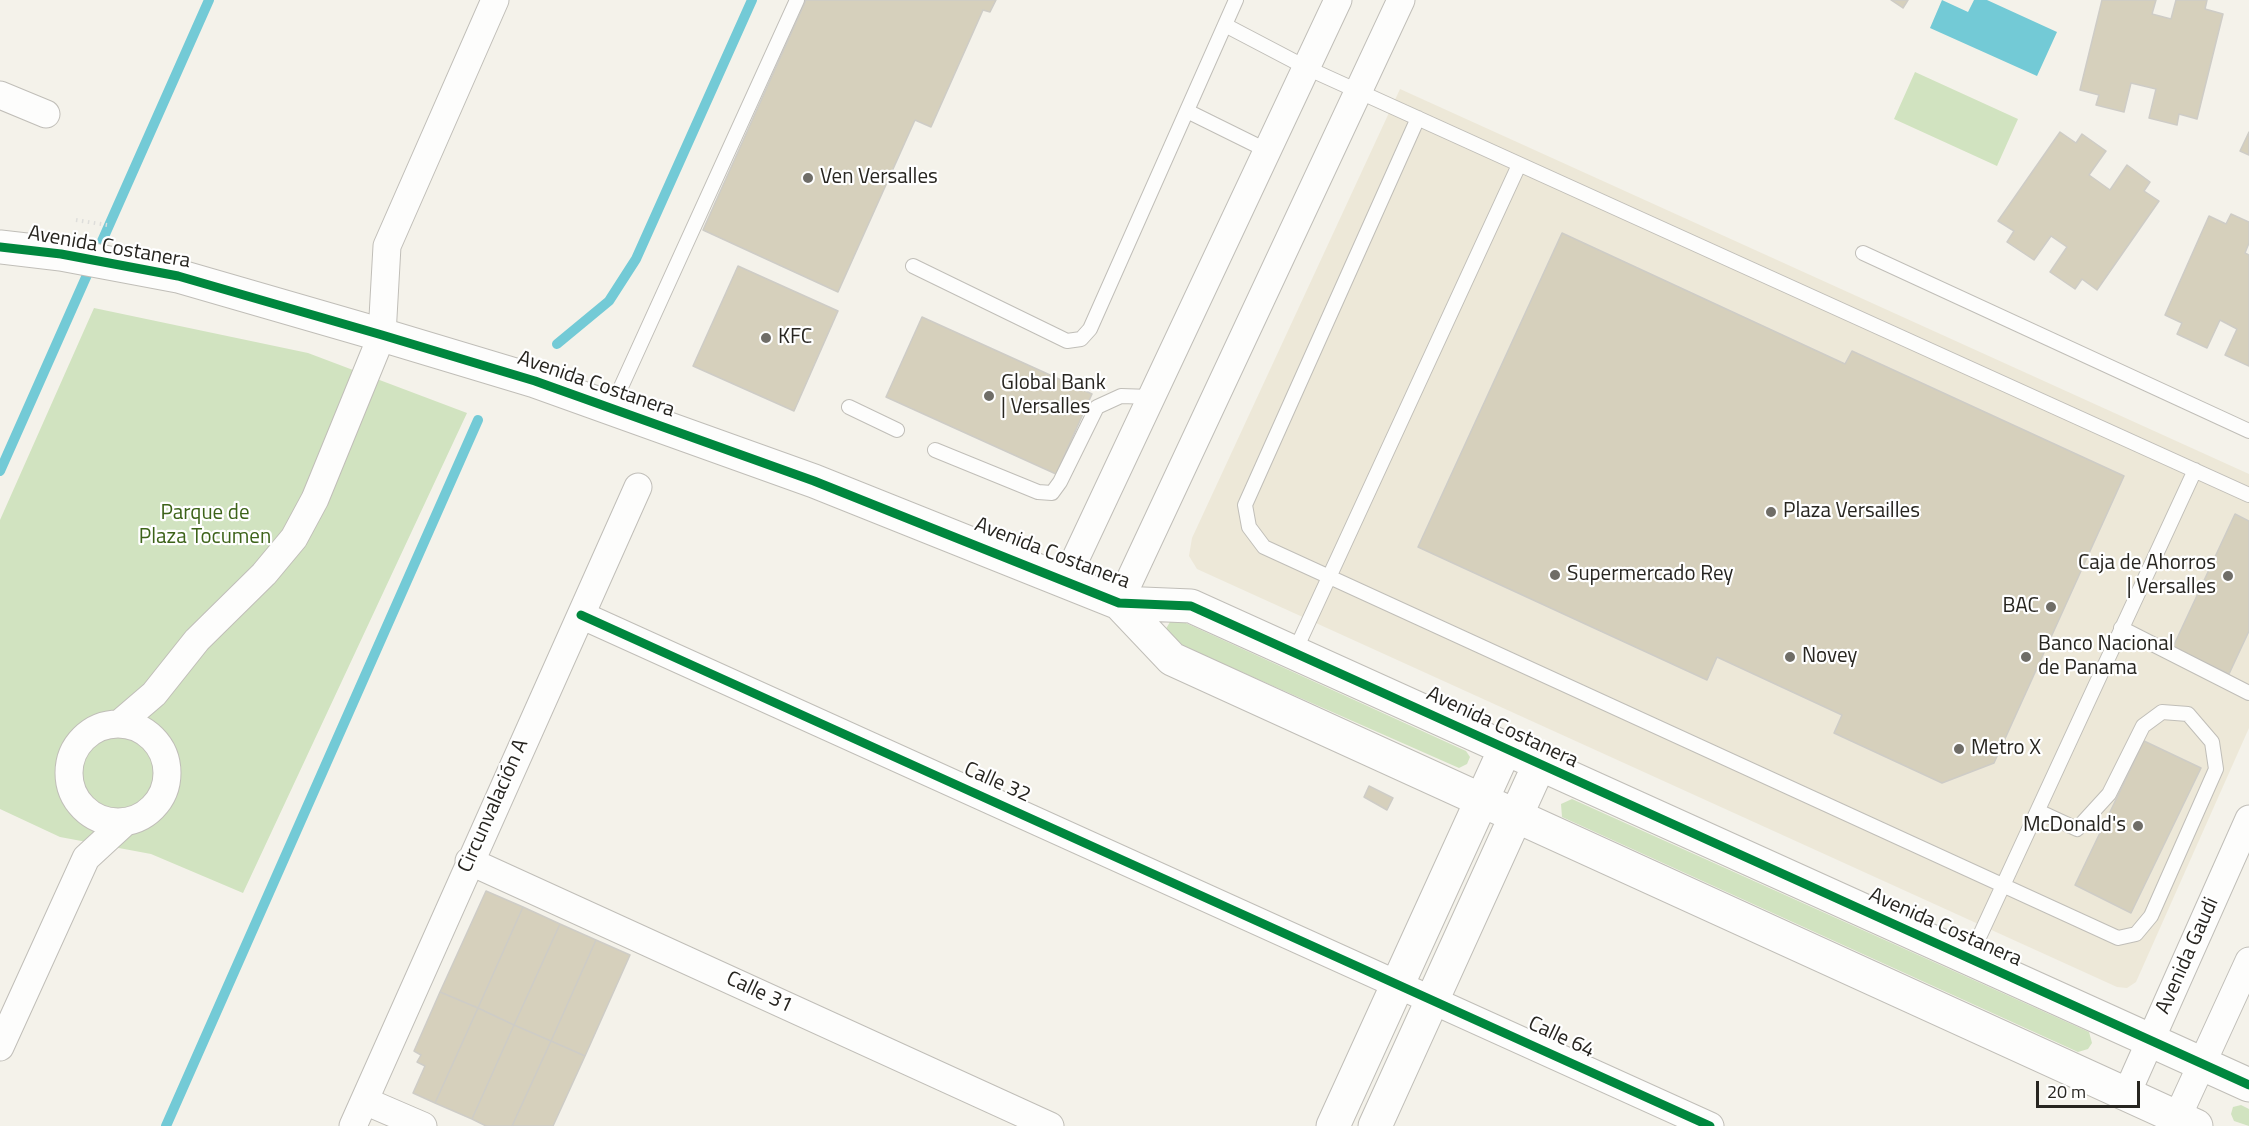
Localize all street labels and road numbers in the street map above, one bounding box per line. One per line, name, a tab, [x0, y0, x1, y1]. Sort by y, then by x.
street label: Avenida Costanera	[26, 221, 192, 275]
street label: Avenida Costanera	[514, 346, 678, 424]
street label: Avenida Costanera	[971, 513, 1133, 595]
street label: Avenida Costanera	[1422, 682, 1582, 774]
street label: Circunvalación A	[453, 735, 535, 877]
street label: Calle 32	[960, 757, 1034, 809]
street label: Avenida Costanera	[1865, 883, 2025, 973]
street label: Avenida Gaudi	[2151, 894, 2225, 1018]
street label: Calle 31	[722, 967, 796, 1019]
street label: Calle 64	[1524, 1012, 1598, 1064]

